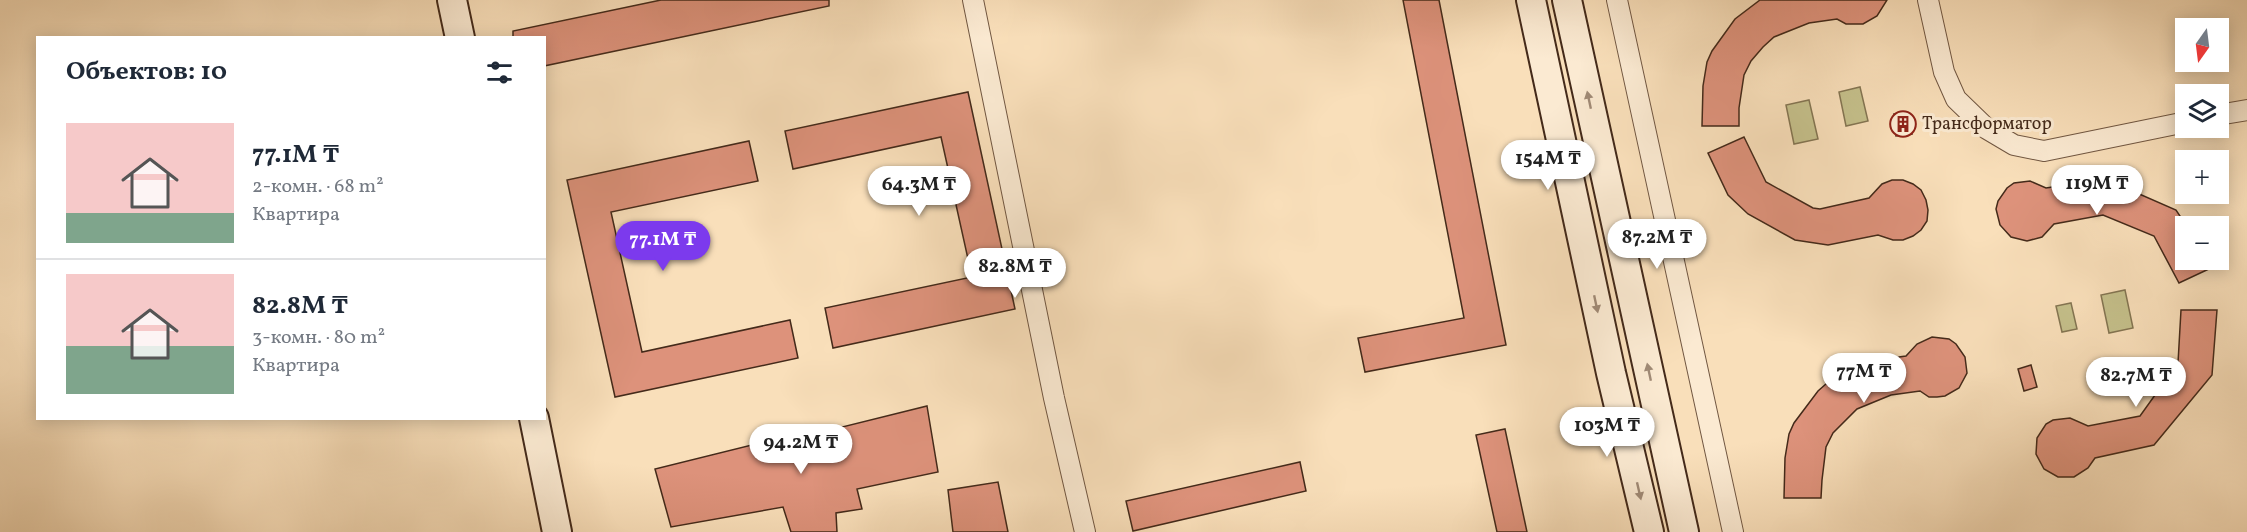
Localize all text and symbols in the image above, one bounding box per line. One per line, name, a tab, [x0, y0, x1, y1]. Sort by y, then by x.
north arrow	[2175, 18, 2229, 72]
map controls	[2175, 18, 2229, 270]
text: Объектов: 10	[66, 54, 227, 90]
icon: filters	[483, 56, 516, 89]
button: layers	[2175, 84, 2229, 138]
one-way arrow	[1583, 91, 1593, 109]
building icon: Трансформатор	[1888, 109, 1918, 139]
place label: Трансформатор	[1922, 112, 2052, 137]
text: 77.1M ₸	[252, 137, 339, 173]
pin: 154M ₸	[1499, 140, 1597, 191]
text: 154M ₸	[1515, 145, 1581, 173]
icon: home	[114, 147, 186, 219]
button: +	[2175, 150, 2229, 204]
pin: 119M ₸	[2048, 165, 2146, 216]
pin: 64.3M ₸	[864, 166, 974, 217]
text: 119M ₸	[2065, 170, 2129, 198]
text: 64.3M ₸	[882, 171, 956, 199]
text: 2-комн. · 68 m²	[252, 173, 384, 201]
text: Квартира	[252, 201, 340, 229]
button: −	[2175, 216, 2229, 270]
pin: 87.2M ₸	[1602, 219, 1712, 270]
pin: 77.1M ₸	[608, 221, 718, 272]
text: 87.2M ₸	[1622, 224, 1692, 252]
text: 77.1M ₸	[629, 226, 697, 254]
pin: 82.8M ₸	[960, 248, 1070, 299]
text: 82.8M ₸	[978, 253, 1052, 281]
text: 82.8M ₸	[252, 288, 348, 324]
one-way arrow	[1592, 294, 1601, 313]
icon: home	[114, 298, 186, 370]
text: 3-комн. · 80 m²	[252, 324, 385, 352]
text: Квартира	[252, 352, 340, 380]
pin: 77M ₸	[1822, 353, 1906, 404]
pin: 82.7M ₸	[2081, 357, 2191, 408]
text: 77M ₸	[1836, 358, 1892, 386]
text: 82.7M ₸	[2100, 362, 2172, 390]
one-way arrow	[1644, 363, 1653, 382]
pin: 103M ₸	[1558, 407, 1656, 458]
text: 103M ₸	[1574, 412, 1640, 440]
pin: 94.2M ₸	[746, 424, 856, 475]
text: 94.2M ₸	[763, 429, 839, 457]
one-way arrow	[1634, 482, 1644, 500]

